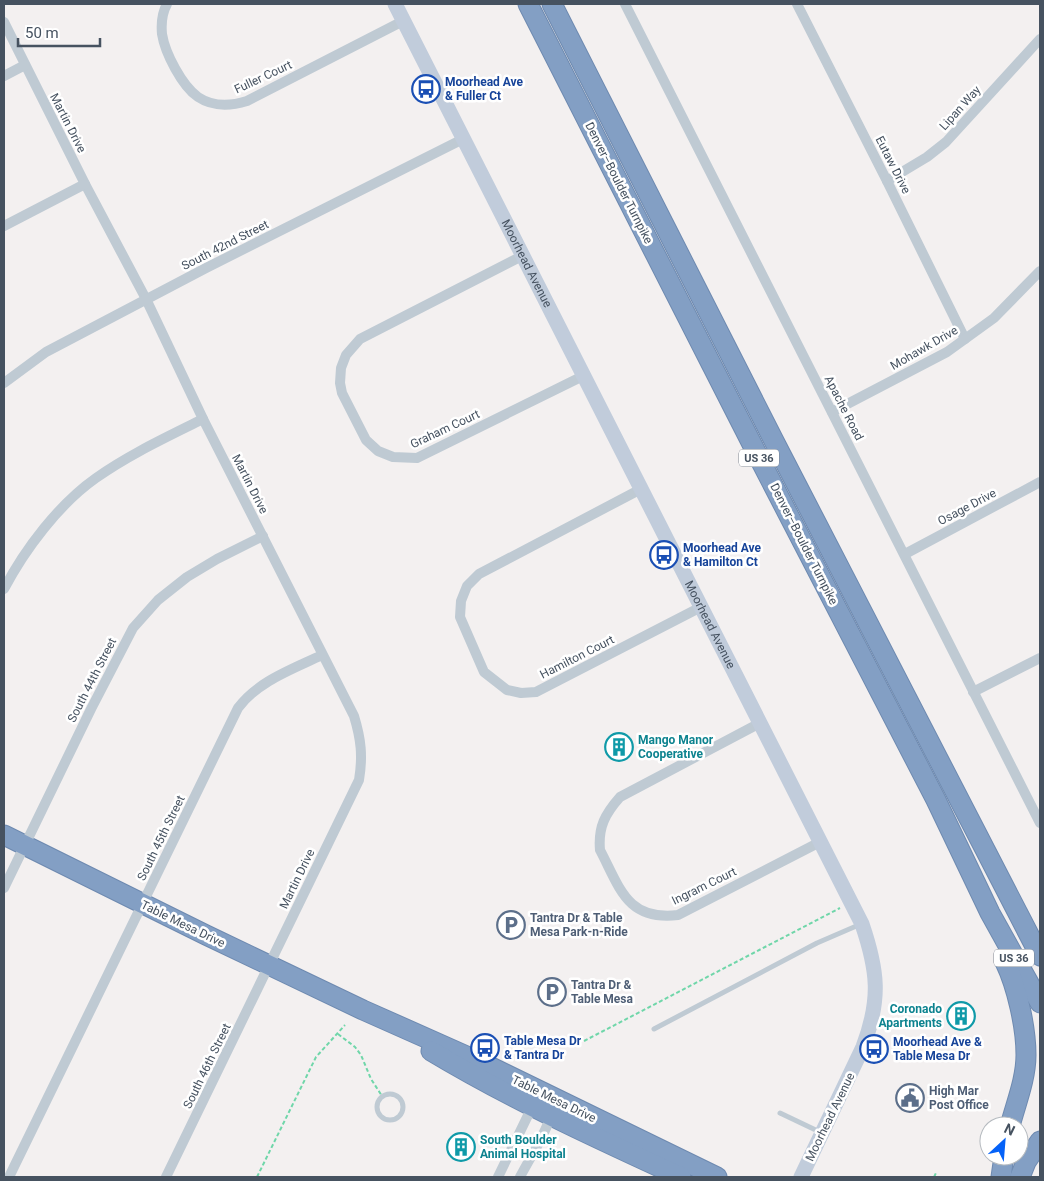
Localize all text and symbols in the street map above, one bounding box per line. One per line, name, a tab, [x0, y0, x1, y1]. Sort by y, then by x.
scale bar	[18, 15, 100, 47]
text: 50 m	[25, 24, 59, 42]
street label: Fuller Court	[232, 58, 294, 96]
bus stop icon: Moorhead Ave & Fuller Ct	[411, 74, 441, 104]
place label: Moorhead Ave & Fuller Ct	[445, 75, 524, 103]
street label: Lipan Way	[936, 83, 984, 133]
street label: Martin Drive	[47, 91, 89, 155]
street label: Denver–Boulder Turnpike	[582, 120, 656, 246]
street label: Eutaw Drive	[873, 134, 913, 196]
street label: South 42nd Street	[179, 217, 271, 273]
street label: Moorhead Avenue	[499, 217, 555, 310]
street label: Mohawk Drive	[888, 323, 960, 373]
street label: Apache Road	[822, 373, 866, 443]
street label: Graham Court	[408, 407, 482, 451]
road number: US 36	[739, 449, 779, 466]
street label: Martin Drive	[229, 452, 271, 516]
street label: Denver–Boulder Turnpike	[767, 481, 841, 607]
street label: Osage Drive	[935, 486, 999, 528]
bus stop icon: Moorhead Ave & Hamilton Ct	[649, 540, 679, 570]
place label: Moorhead Ave & Hamilton Ct	[683, 541, 762, 569]
street label: Moorhead Avenue	[682, 578, 738, 671]
street label: Hamilton Court	[538, 632, 616, 682]
street label: South 44th Street	[65, 635, 119, 725]
building icon: Mango Manor Cooperative	[604, 732, 634, 762]
place label: Mango Manor Cooperative	[638, 733, 714, 761]
street label: South 45th Street	[134, 793, 188, 883]
street label: Martin Drive	[277, 847, 317, 911]
street label: Ingram Court	[669, 864, 739, 908]
street label: Table Mesa Drive	[139, 898, 227, 950]
parking icon: Tantra Dr & Table Mesa Park-n-Ride	[496, 910, 526, 940]
place label: Tantra Dr & Table Mesa Park-n-Ride	[530, 911, 628, 939]
road number: US 36	[994, 950, 1034, 966]
parking icon: Tantra Dr & Table Mesa	[537, 977, 567, 1007]
place label: Tantra Dr & Table Mesa	[571, 978, 634, 1006]
building icon: Coronado Apartments	[946, 1001, 976, 1031]
place label: Coronado Apartments	[878, 1002, 942, 1030]
street label: South 46th Street	[180, 1021, 234, 1111]
bus stop icon: Table Mesa Dr & Tantra Dr	[470, 1033, 500, 1063]
place label: Table Mesa Dr & Tantra Dr	[504, 1034, 582, 1062]
bus stop icon: Moorhead Ave & Table Mesa Dr	[859, 1034, 889, 1064]
place label: Moorhead Ave & Table Mesa Dr	[893, 1035, 982, 1063]
street label: Moorhead Avenue	[803, 1070, 857, 1164]
street label: Table Mesa Drive	[510, 1073, 598, 1125]
public building icon: High Mar Post Office	[895, 1083, 925, 1113]
place label: High Mar Post Office	[929, 1084, 989, 1112]
north arrow	[979, 1116, 1029, 1166]
text: N	[1002, 1120, 1018, 1139]
building icon: South Boulder Animal Hospital	[446, 1132, 476, 1162]
place label: South Boulder Animal Hospital	[480, 1133, 566, 1161]

